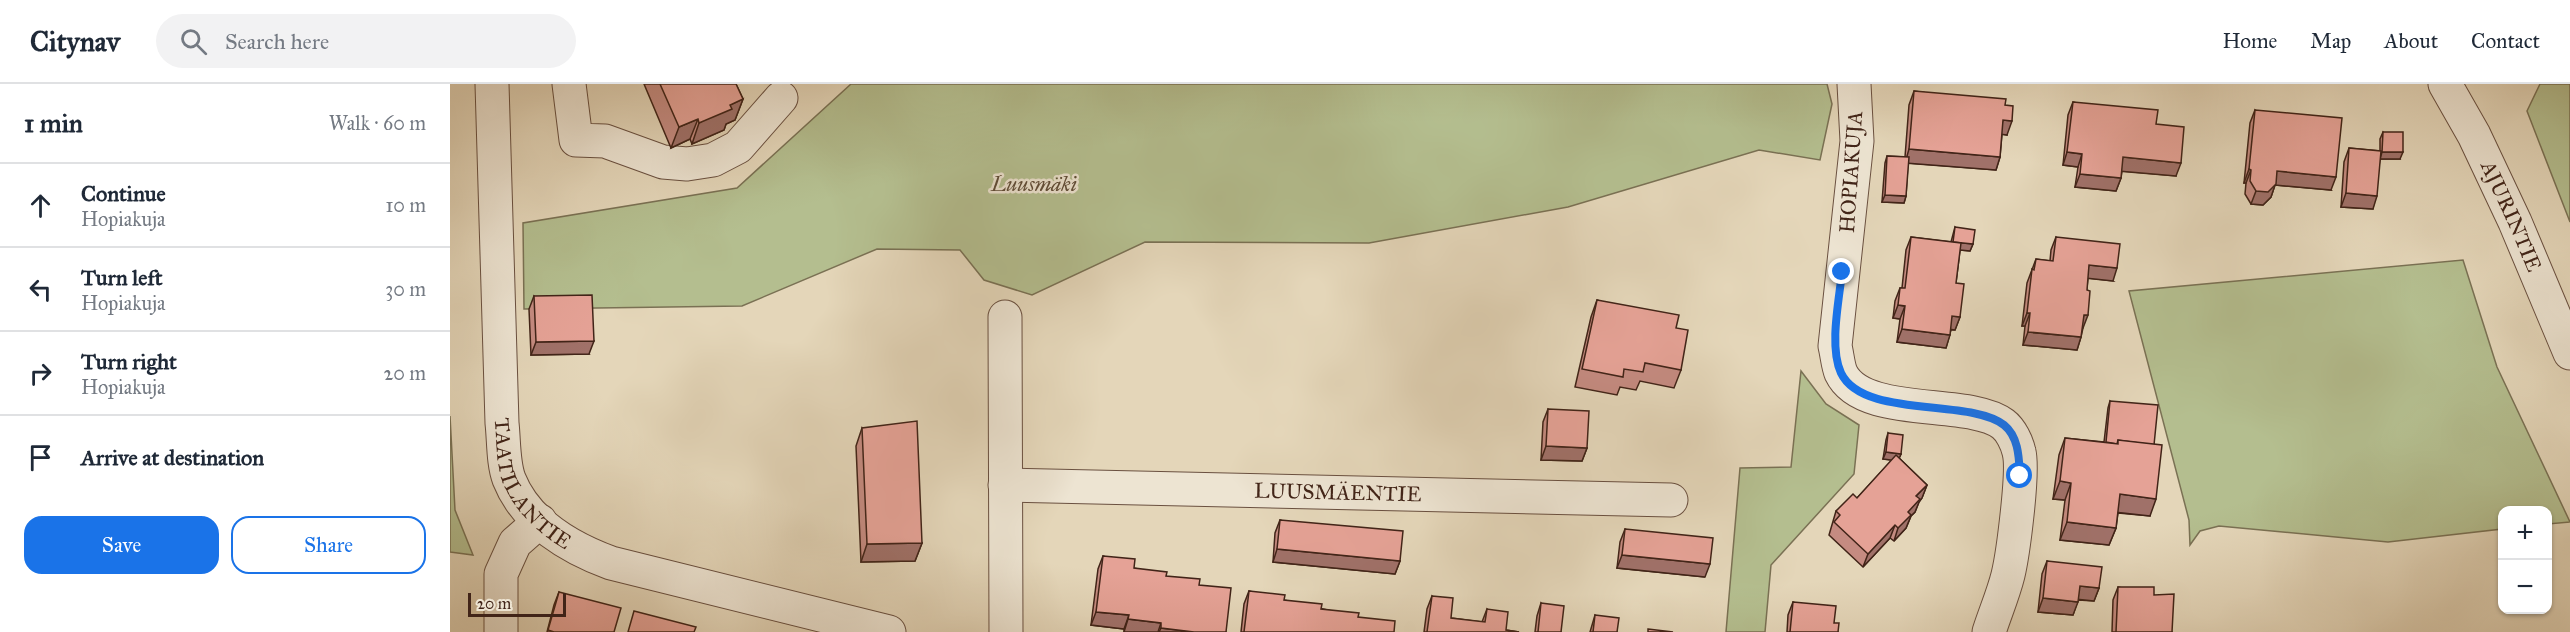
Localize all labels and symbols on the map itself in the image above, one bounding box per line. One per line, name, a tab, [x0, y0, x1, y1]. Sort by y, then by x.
street label: HOPIAKUJA	[1834, 110, 1868, 234]
street label: AJURINTIE	[2475, 156, 2547, 275]
park label: Luusmäki	[990, 171, 1077, 197]
route end	[1828, 258, 1854, 284]
street label: TAATILANTIE	[489, 417, 576, 555]
route start	[2006, 462, 2032, 488]
street label: LUUSMÄENTIE	[1254, 478, 1422, 507]
scale bar	[468, 590, 566, 618]

